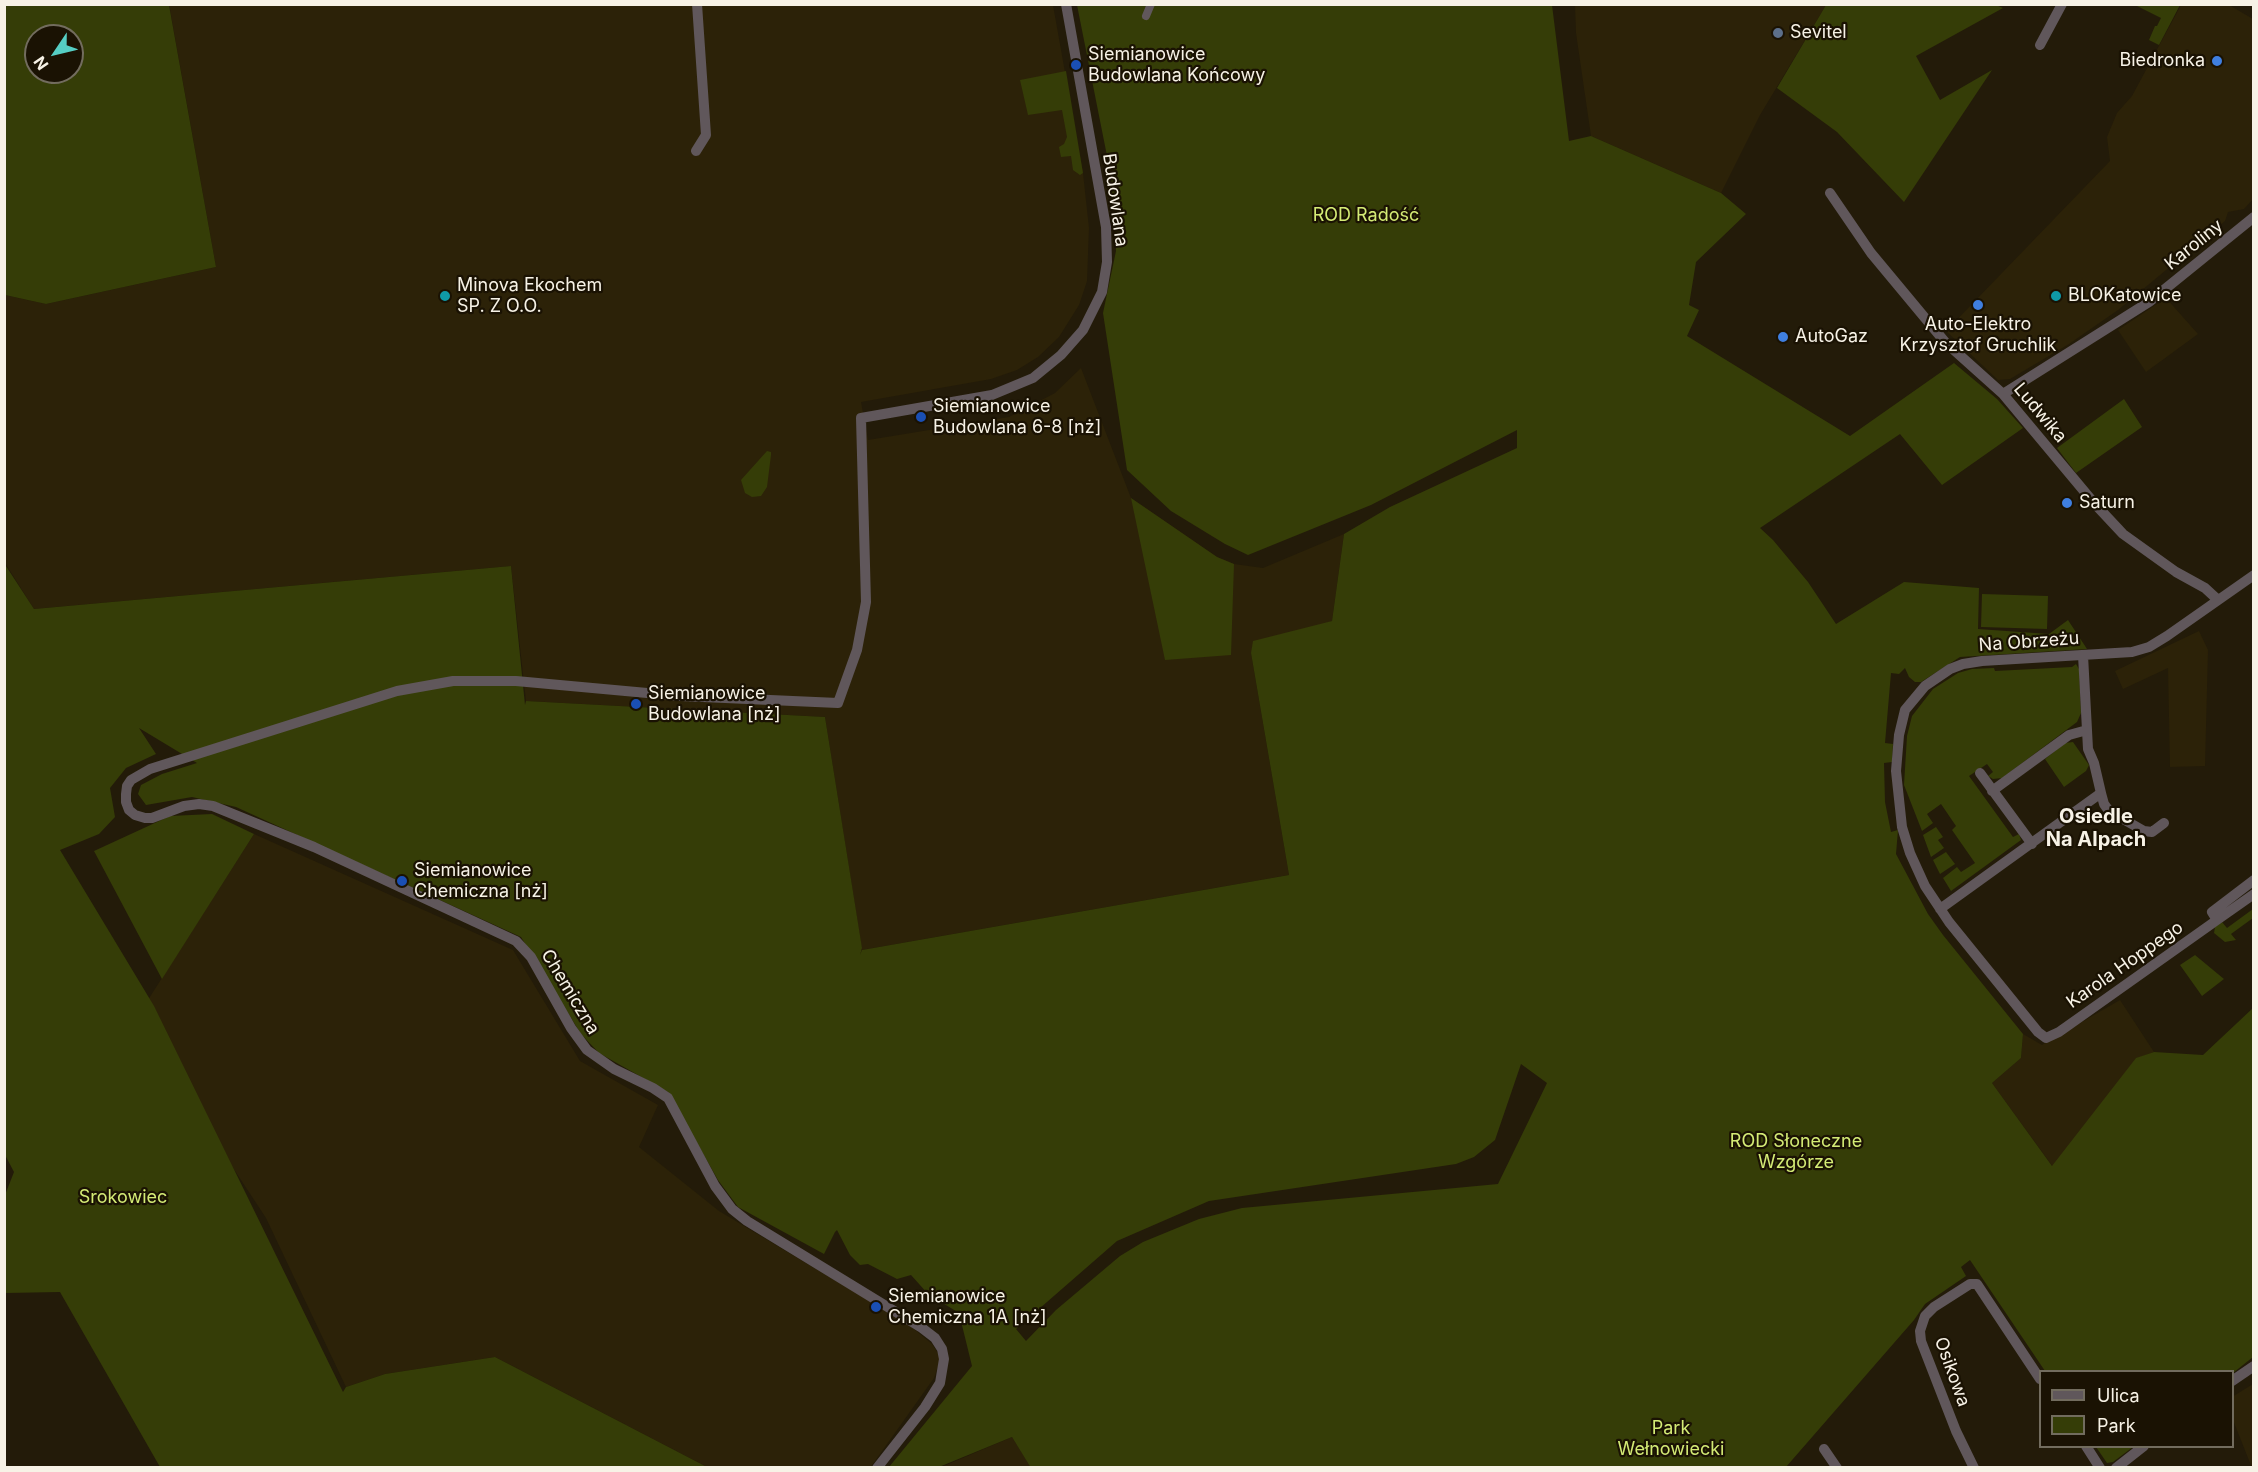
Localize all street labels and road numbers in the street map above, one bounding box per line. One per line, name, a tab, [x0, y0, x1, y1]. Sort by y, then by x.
street label: Budowlana	[1098, 152, 1132, 248]
street label: Karoliny	[2161, 215, 2227, 275]
street label: Ludwika	[2009, 379, 2071, 447]
street label: Na Obrzeżu	[1978, 628, 2080, 656]
street label: Karola Hoppego	[2062, 917, 2188, 1013]
street label: Chemiczna	[536, 946, 604, 1038]
street label: Osikowa	[1929, 1334, 1975, 1410]

